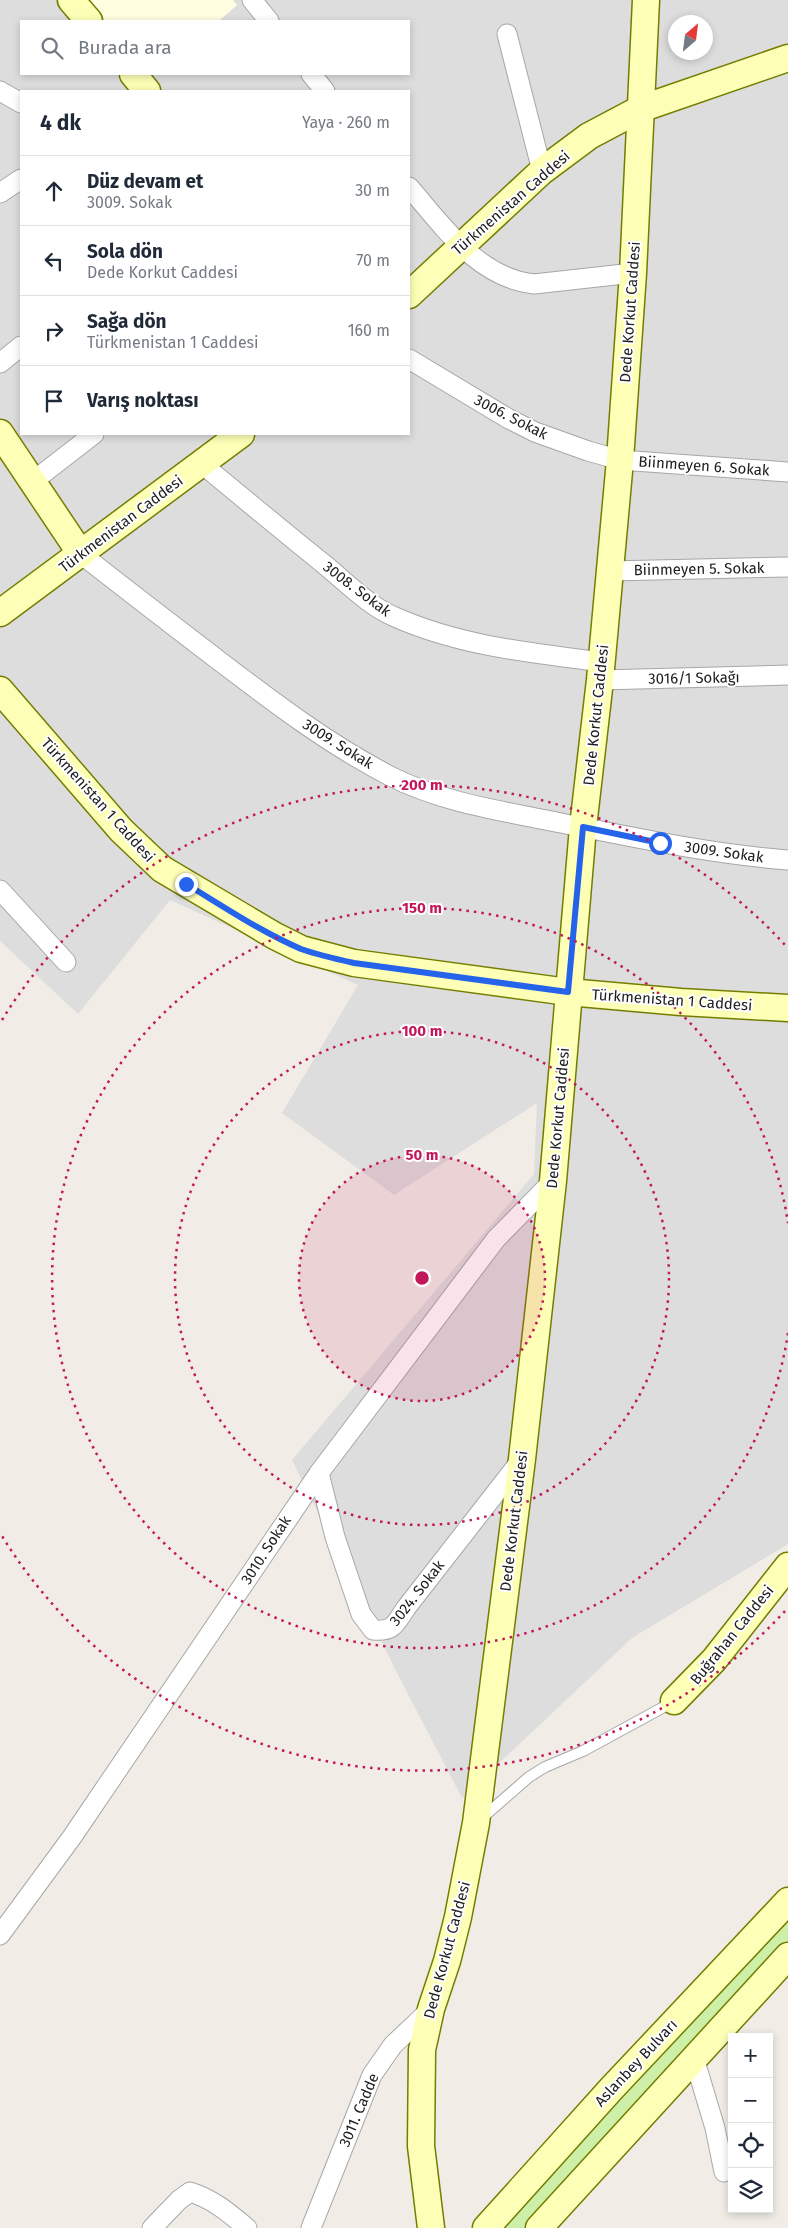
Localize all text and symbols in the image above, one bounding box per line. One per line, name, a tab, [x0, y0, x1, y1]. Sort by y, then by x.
north arrow	[668, 15, 713, 60]
search box	[20, 20, 410, 75]
icon: search	[38, 34, 66, 62]
text: Burada ara	[78, 36, 172, 59]
text: 4 dk	[40, 110, 81, 136]
text: Yaya · 260 m	[302, 113, 390, 132]
street label: Türkmenistan Caddesi	[448, 147, 574, 259]
text: Düz devam et	[87, 170, 203, 193]
icon: ahead	[40, 177, 68, 205]
text: 30 m	[355, 181, 390, 200]
text: 3009. Sokak	[87, 193, 172, 212]
text: Sola dön	[87, 240, 163, 263]
street label: Dede Korkut Caddesi	[616, 241, 644, 383]
icon: left	[40, 247, 68, 275]
text: 70 m	[356, 251, 390, 270]
text: Dede Korkut Caddesi	[87, 263, 238, 282]
text: Sağa dön	[87, 310, 167, 333]
icon: right	[40, 317, 68, 345]
text: 160 m	[348, 321, 390, 340]
text: Türkmenistan 1 Caddesi	[87, 333, 259, 352]
icon: arrive	[40, 387, 68, 415]
text: Varış noktası	[87, 389, 199, 412]
street label: 3006. Sokak	[471, 391, 551, 443]
street label: Biinmeyen 6. Sokak	[638, 452, 770, 480]
street label: Türkmenistan Caddesi	[56, 472, 186, 576]
street label: 3008. Sokak	[320, 558, 395, 621]
street label: Biinmeyen 5. Sokak	[633, 559, 765, 579]
street label: Dede Korkut Caddesi	[580, 644, 612, 786]
street label: 3016/1 Sokağı	[648, 668, 740, 688]
street label: 3009. Sokak	[299, 715, 377, 773]
street label: Türkmenistan 1 Caddesi	[37, 734, 159, 866]
text: 200 m	[401, 776, 443, 794]
route start	[649, 832, 672, 855]
street label: 3009. Sokak	[683, 838, 765, 867]
route end	[175, 873, 198, 896]
text: 150 m	[402, 899, 442, 917]
street label: Türkmenistan 1 Caddesi	[591, 985, 753, 1015]
text: 100 m	[402, 1022, 442, 1040]
street label: Dede Korkut Caddesi	[543, 1047, 573, 1189]
text: 50 m	[405, 1146, 439, 1164]
centre of rings	[413, 1269, 431, 1287]
street label: Dede Korkut Caddesi	[496, 1450, 532, 1592]
street label: 3010. Sokak	[237, 1512, 295, 1588]
street label: 3024. Sokak	[386, 1556, 448, 1629]
street label: Buğrahan Caddesi	[686, 1582, 778, 1688]
street label: Dede Korkut Caddesi	[420, 1879, 474, 2021]
street label: Aslanbey Bulvarı	[591, 2016, 681, 2110]
map controls	[728, 2033, 773, 2213]
button: +	[728, 2033, 773, 2078]
street label: 3011. Cadde	[335, 2070, 383, 2150]
button: −	[728, 2078, 773, 2123]
button: locate	[728, 2123, 773, 2168]
button: layers	[728, 2168, 773, 2213]

